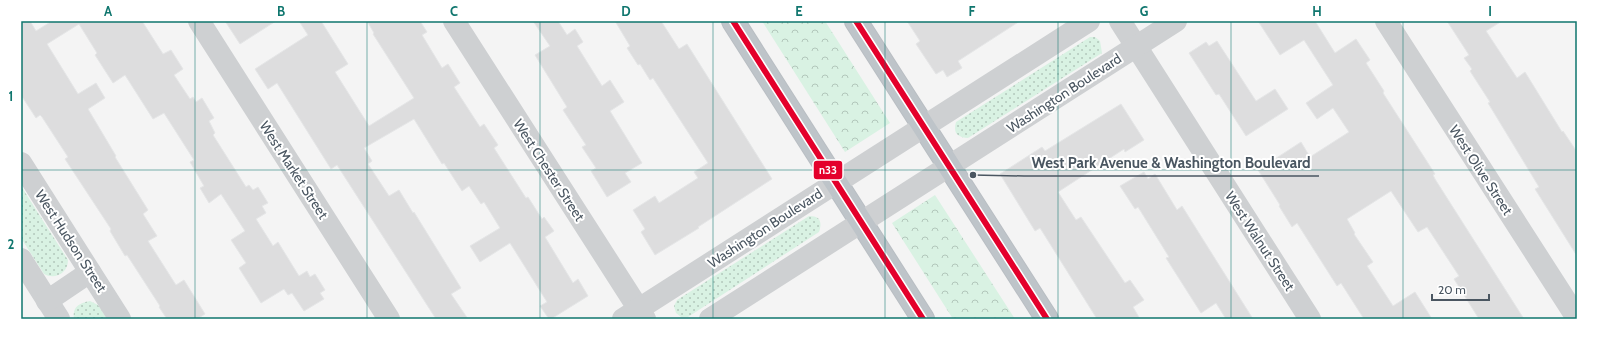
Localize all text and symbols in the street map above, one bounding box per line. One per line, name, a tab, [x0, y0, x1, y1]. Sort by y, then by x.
text: A	[104, 3, 113, 19]
text: B	[277, 3, 285, 19]
text: C	[450, 3, 458, 19]
text: D	[621, 3, 631, 19]
text: E	[795, 3, 803, 19]
text: F	[969, 3, 976, 19]
text: G	[1140, 3, 1149, 19]
text: H	[1312, 3, 1322, 19]
text: I	[1488, 3, 1492, 19]
street label: Washington Boulevard	[1003, 49, 1125, 137]
text: 1	[9, 88, 13, 104]
street label: West Chester Street	[509, 116, 589, 225]
street label: West Market Street	[256, 118, 332, 222]
street label: West Olive Street	[1445, 122, 1517, 219]
callout: West Park Avenue & Washington Boulevard	[1024, 149, 1319, 176]
text: West Park Avenue & Washington Boulevard	[1031, 154, 1311, 172]
line badge: n33	[813, 160, 843, 180]
text: n33	[819, 163, 837, 177]
street label: Washington Boulevard	[704, 184, 826, 272]
street label: West Hudson Street	[31, 186, 111, 296]
street label: West Walnut Street	[1221, 188, 1299, 294]
text: 2	[8, 236, 15, 252]
scale bar	[1432, 276, 1489, 302]
text: 20 m	[1438, 282, 1466, 297]

